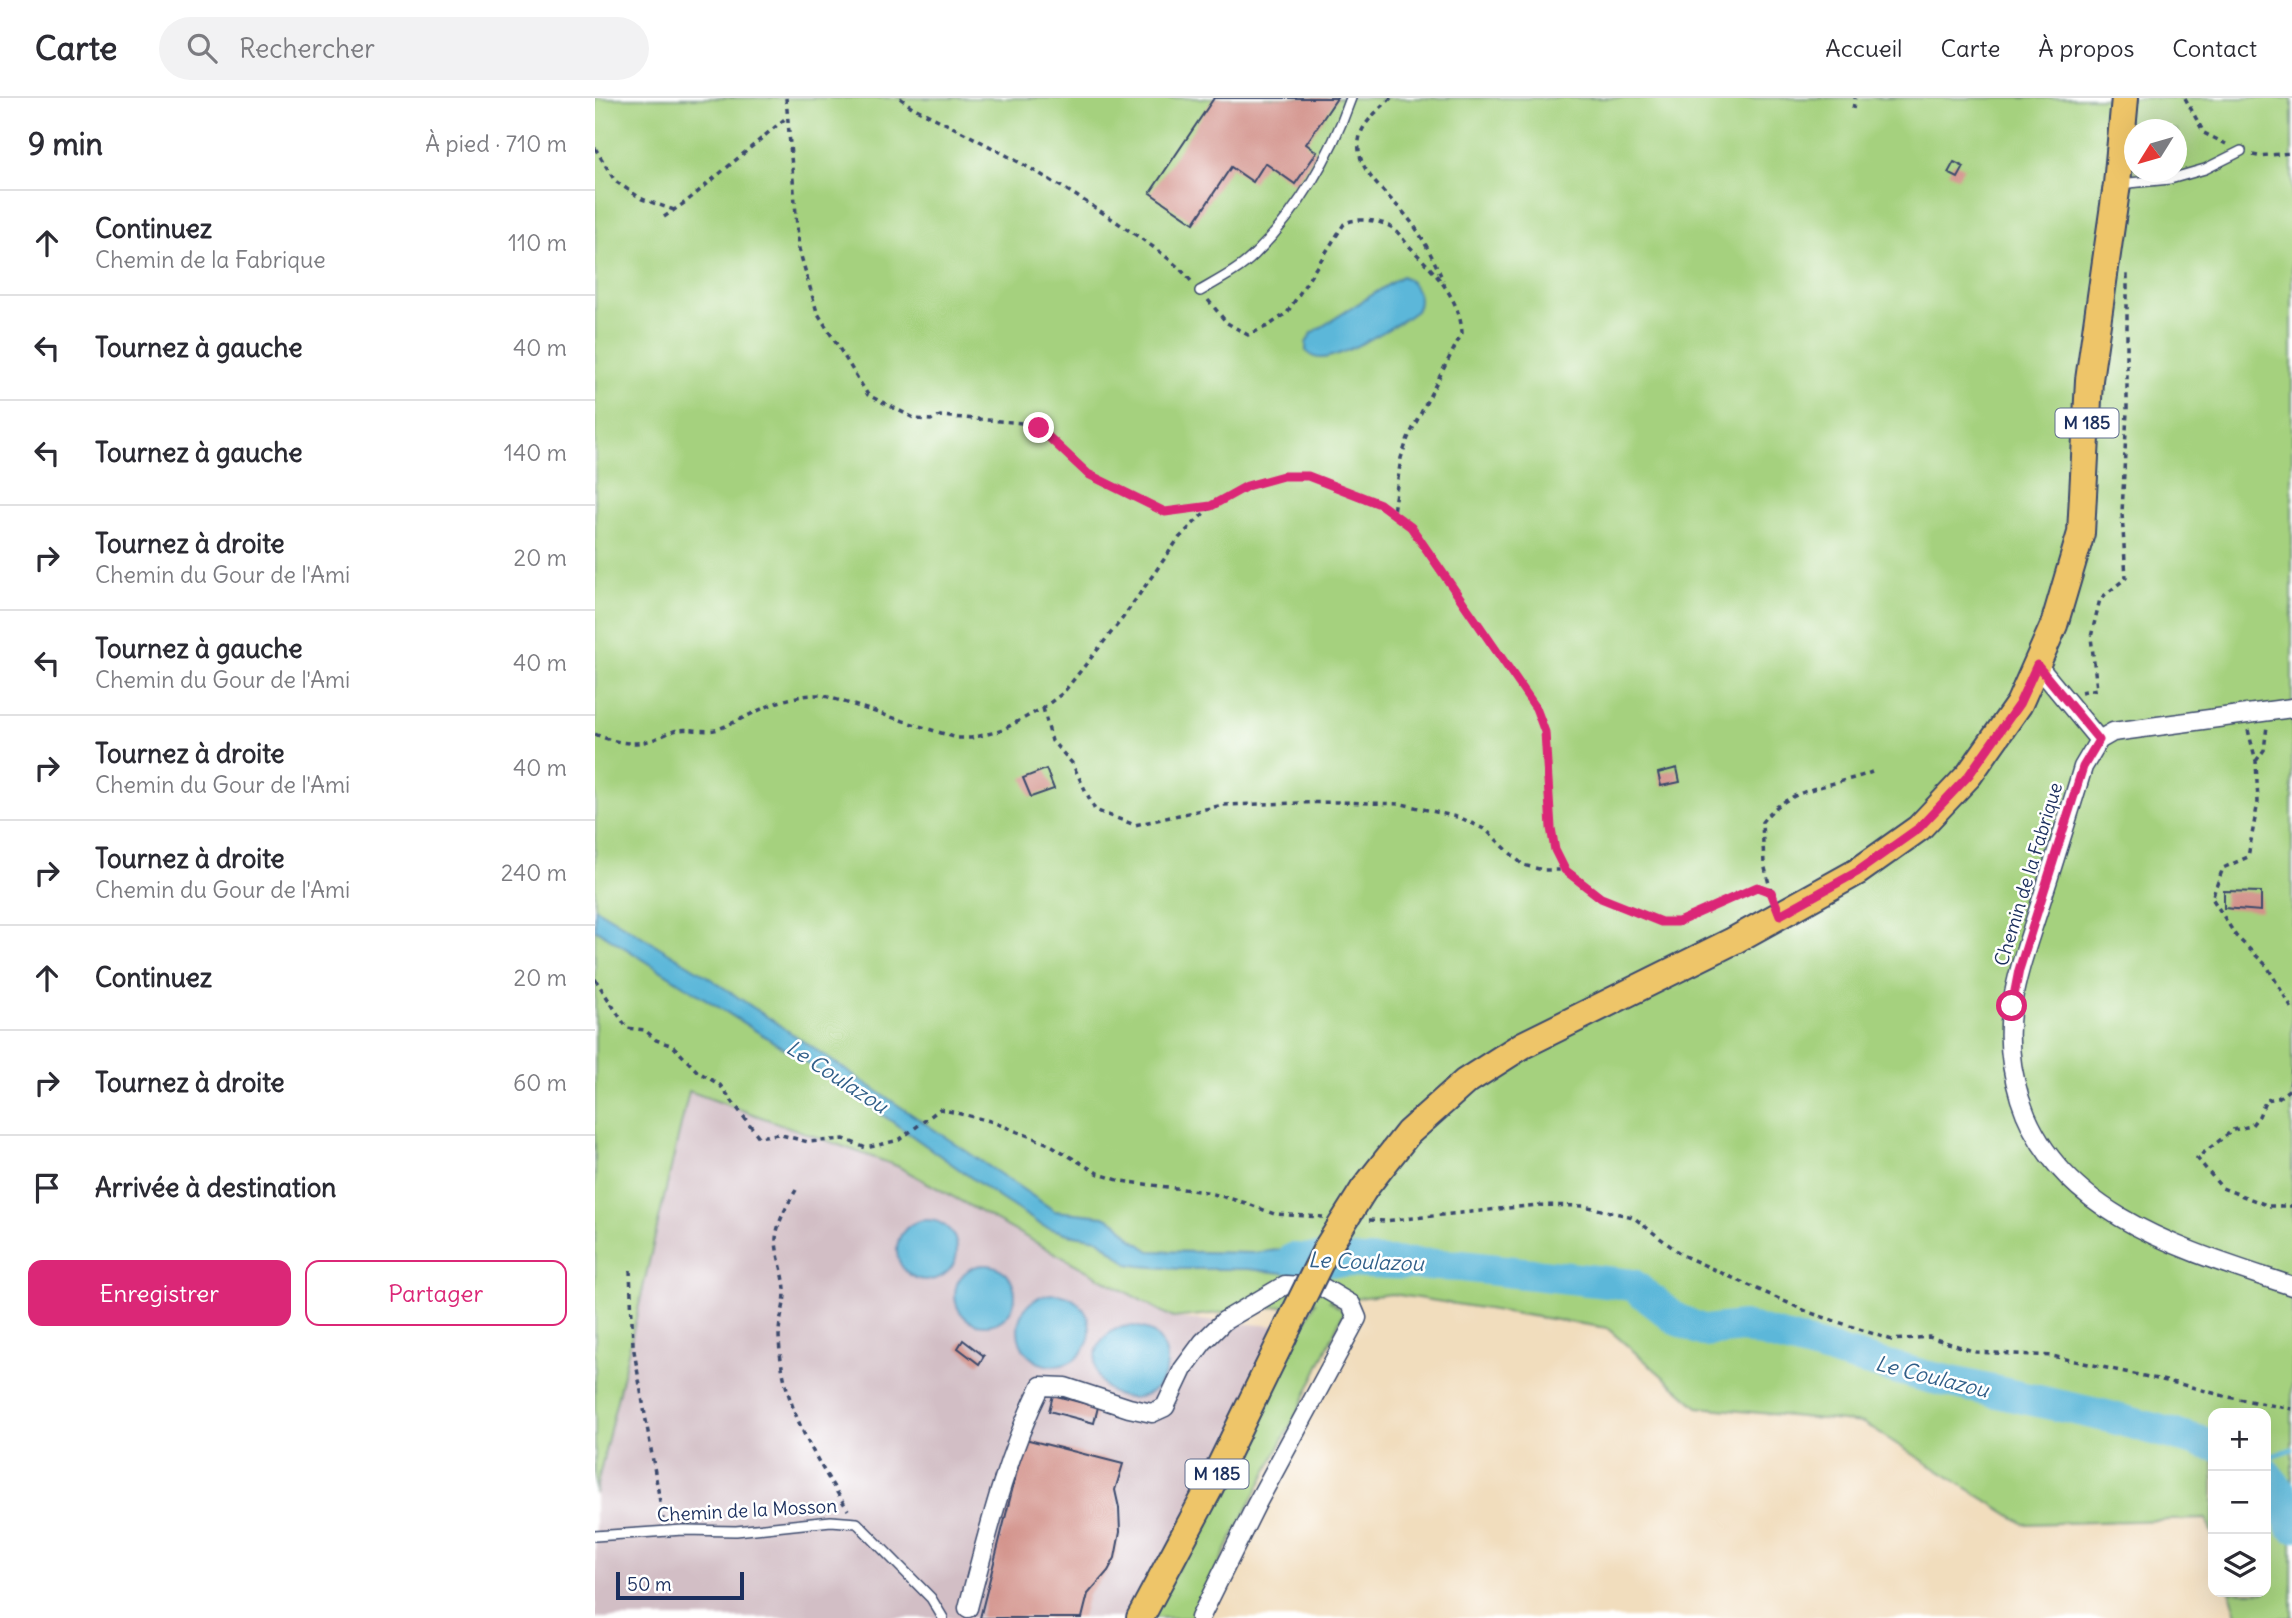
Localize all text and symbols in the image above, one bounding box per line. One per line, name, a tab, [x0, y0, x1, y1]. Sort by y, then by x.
search box	[159, 17, 649, 80]
text: Carte	[35, 27, 117, 69]
icon: search	[183, 29, 221, 67]
text: Rechercher	[239, 32, 375, 65]
text: Accueil	[1825, 33, 1902, 63]
text: Carte	[1940, 33, 2000, 63]
text: À propos	[2038, 33, 2134, 63]
text: Contact	[2172, 33, 2257, 63]
north arrow	[2124, 119, 2187, 182]
text: 9 min	[28, 125, 103, 163]
text: À pied · 710 m	[425, 129, 567, 158]
text: Continuez	[95, 212, 212, 245]
icon: ahead	[28, 224, 66, 262]
text: 110 m	[508, 228, 567, 257]
text: Chemin de la Fabrique	[95, 245, 326, 274]
icon: left	[28, 329, 66, 367]
text: Tournez à gauche	[95, 331, 303, 364]
text: 40 m	[513, 333, 567, 362]
road number: M 185	[2055, 408, 2119, 438]
route end	[1023, 412, 1054, 443]
icon: left	[28, 434, 66, 472]
text: Tournez à gauche	[95, 436, 303, 469]
text: 140 m	[504, 438, 567, 467]
text: Tournez à droite	[95, 527, 285, 560]
icon: right	[28, 539, 66, 577]
text: 20 m	[514, 543, 567, 572]
text: Chemin du Gour de l'Ami	[95, 560, 350, 589]
text: Tournez à gauche	[95, 632, 303, 665]
icon: left	[28, 644, 66, 682]
text: 40 m	[513, 648, 567, 677]
text: Chemin du Gour de l'Ami	[95, 665, 350, 694]
text: Tournez à droite	[95, 737, 285, 770]
icon: right	[28, 749, 66, 787]
text: 40 m	[513, 753, 567, 782]
text: Chemin du Gour de l'Ami	[95, 770, 350, 799]
street label: Chemin de la Fabrique	[1989, 779, 2067, 969]
text: Tournez à droite	[95, 842, 285, 875]
icon: right	[28, 854, 66, 892]
text: 240 m	[501, 858, 567, 887]
text: Chemin du Gour de l'Ami	[95, 875, 350, 904]
icon: ahead	[28, 959, 66, 997]
text: Continuez	[95, 961, 212, 994]
text: 20 m	[514, 963, 567, 992]
route start	[1996, 990, 2027, 1021]
water label: Le Coulazou	[782, 1034, 894, 1120]
icon: right	[28, 1064, 66, 1102]
text: Tournez à droite	[95, 1066, 285, 1099]
text: 60 m	[513, 1068, 567, 1097]
icon: arrive	[28, 1169, 66, 1207]
text: Arrivée à destination	[95, 1171, 336, 1204]
water label: Le Coulazou	[1308, 1246, 1426, 1277]
button: Enregistrer	[28, 1260, 291, 1326]
button: Partager	[305, 1260, 567, 1326]
water label: Le Coulazou	[1873, 1349, 1993, 1404]
map controls	[2208, 1408, 2271, 1597]
button: +	[2208, 1408, 2271, 1471]
road number: M 185	[1185, 1460, 1249, 1489]
button: −	[2208, 1471, 2271, 1534]
street label: Chemin de la Mosson	[656, 1493, 838, 1527]
button: layers	[2208, 1534, 2271, 1597]
scale bar	[616, 1569, 744, 1601]
text: 50 m	[627, 1572, 672, 1596]

